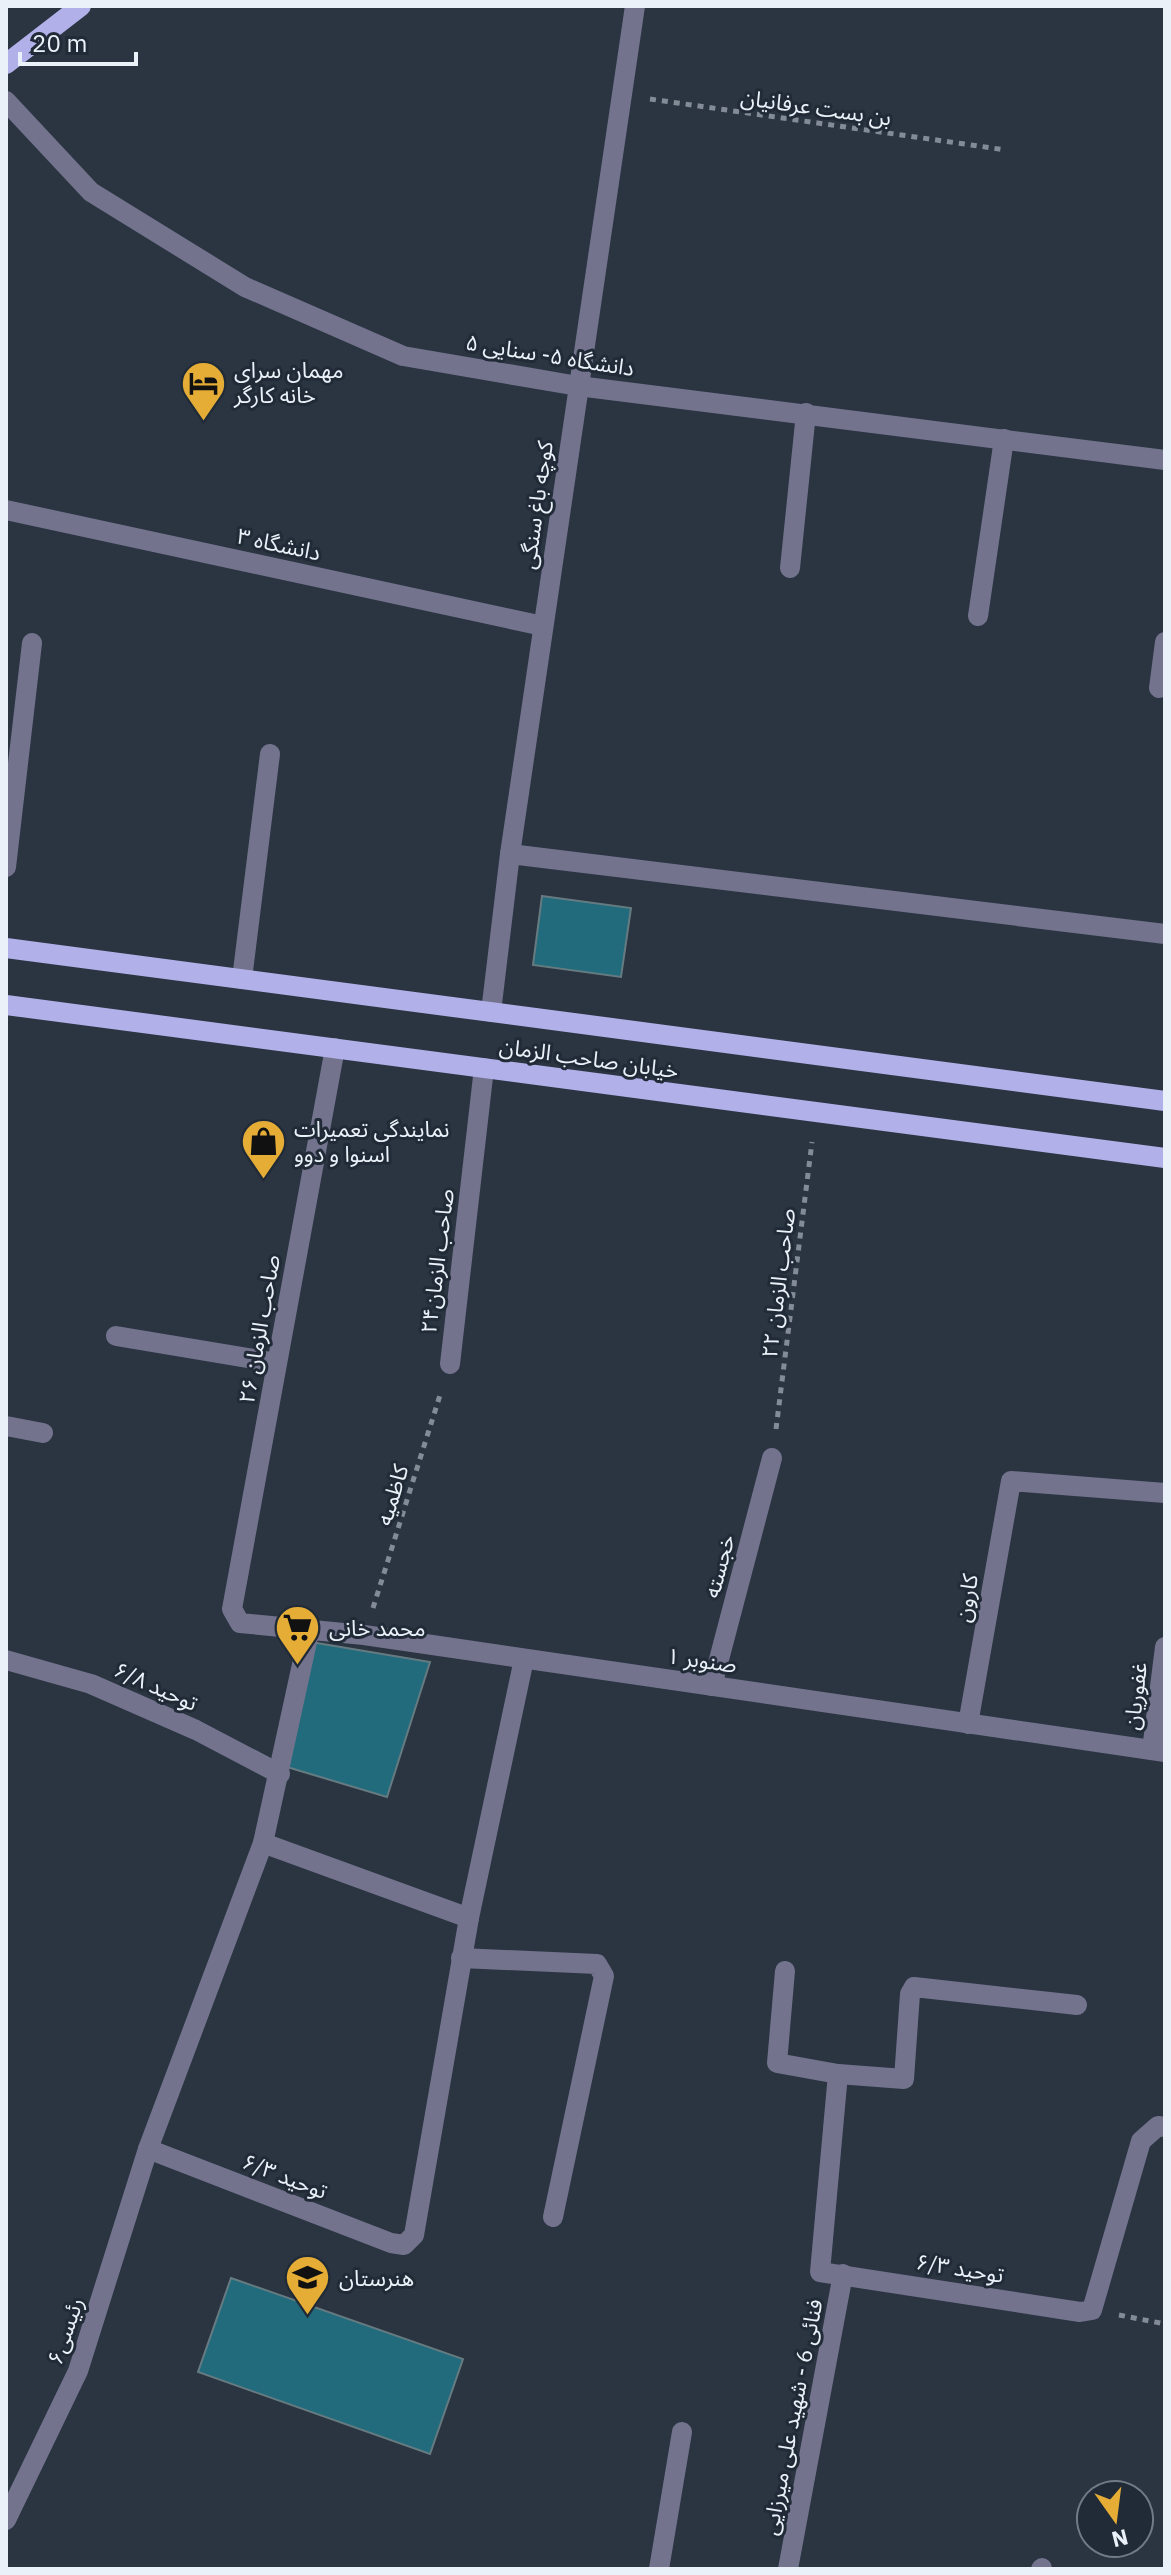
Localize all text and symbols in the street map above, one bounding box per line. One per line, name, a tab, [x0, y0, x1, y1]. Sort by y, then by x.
scale bar	[20, 16, 136, 66]
text: 20 m	[32, 27, 87, 59]
street label: بن بست عرفانیان	[739, 82, 893, 131]
street label: دانشگاه ۵- سنایی ۵	[464, 327, 636, 382]
place label: مهمان سرای خانه کارگر	[233, 355, 343, 409]
hotel icon: مهمان سرای خانه کارگر	[179, 359, 227, 422]
street label: کوچه باغ سنگی	[512, 438, 562, 571]
street label: دانشگاه ۳	[235, 521, 324, 566]
street label: خیابان صاحب الزمان	[498, 1031, 680, 1084]
place label: نمایندگی تعمیرات اسنوا و دوو	[294, 1114, 450, 1168]
shop icon: نمایندگی تعمیرات اسنوا و دوو	[239, 1118, 287, 1181]
street label: صاحب الزمان۲۴	[413, 1187, 460, 1335]
street label: صاحب الزمان ۲۲	[754, 1206, 801, 1359]
street label: صاحب الزمان ۲۶	[231, 1252, 286, 1406]
street label: کاظمیه	[369, 1460, 415, 1529]
street label: خجسته	[696, 1531, 741, 1601]
street label: کارون	[947, 1571, 984, 1624]
supermarket icon: محمد خانی	[274, 1604, 322, 1667]
place label: محمد خانی	[329, 1613, 426, 1642]
street label: صنوبر ۱	[665, 1640, 739, 1679]
street label: توحید ۶/۸	[110, 1654, 203, 1717]
street label: غفوریان	[1116, 1661, 1153, 1731]
street label: توحید ۶/۳	[239, 2146, 332, 2205]
street label: توحید ۶/۳	[914, 2246, 1006, 2289]
school or university icon: هنرستان	[284, 2254, 332, 2317]
place label: هنرستان	[339, 2263, 414, 2292]
street label: رئیسی۶	[40, 2293, 89, 2368]
street label: فنائی 6 - شهید علی میرزایی	[754, 2296, 829, 2537]
north arrow	[1075, 2479, 1155, 2559]
text: N	[1109, 2523, 1131, 2555]

